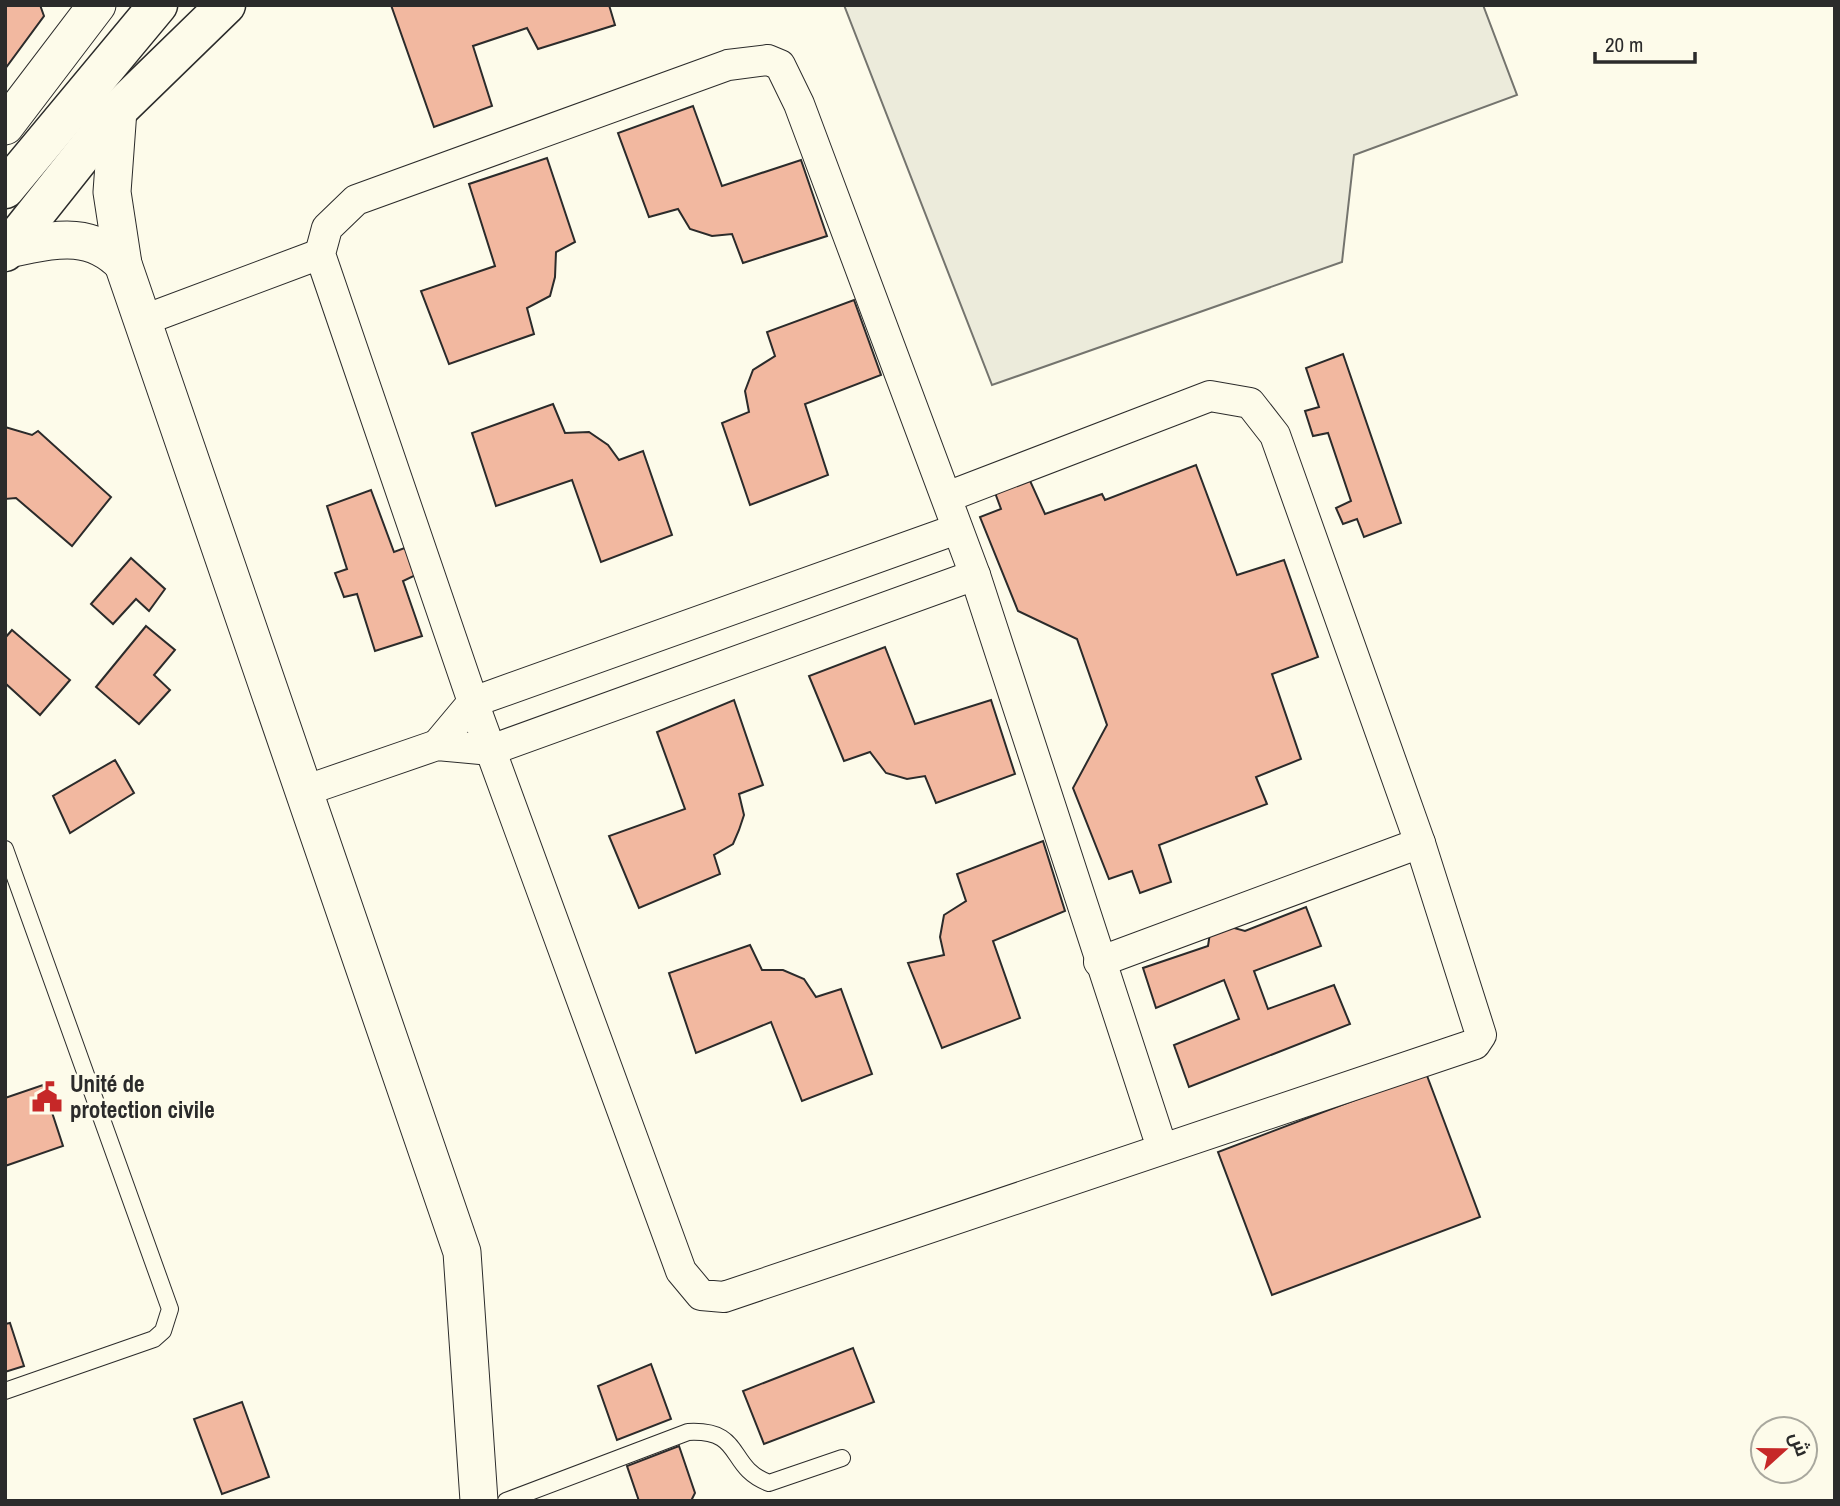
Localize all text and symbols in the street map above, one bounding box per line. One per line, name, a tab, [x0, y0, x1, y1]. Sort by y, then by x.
scale bar	[1595, 21, 1695, 65]
text: 20 m	[1605, 30, 1643, 59]
place label: Unité de protection civile	[70, 1068, 215, 1125]
public building icon: Unité de protection civile	[30, 1080, 64, 1114]
north arrow	[1749, 1415, 1819, 1485]
text: ش	[1783, 1428, 1816, 1460]

